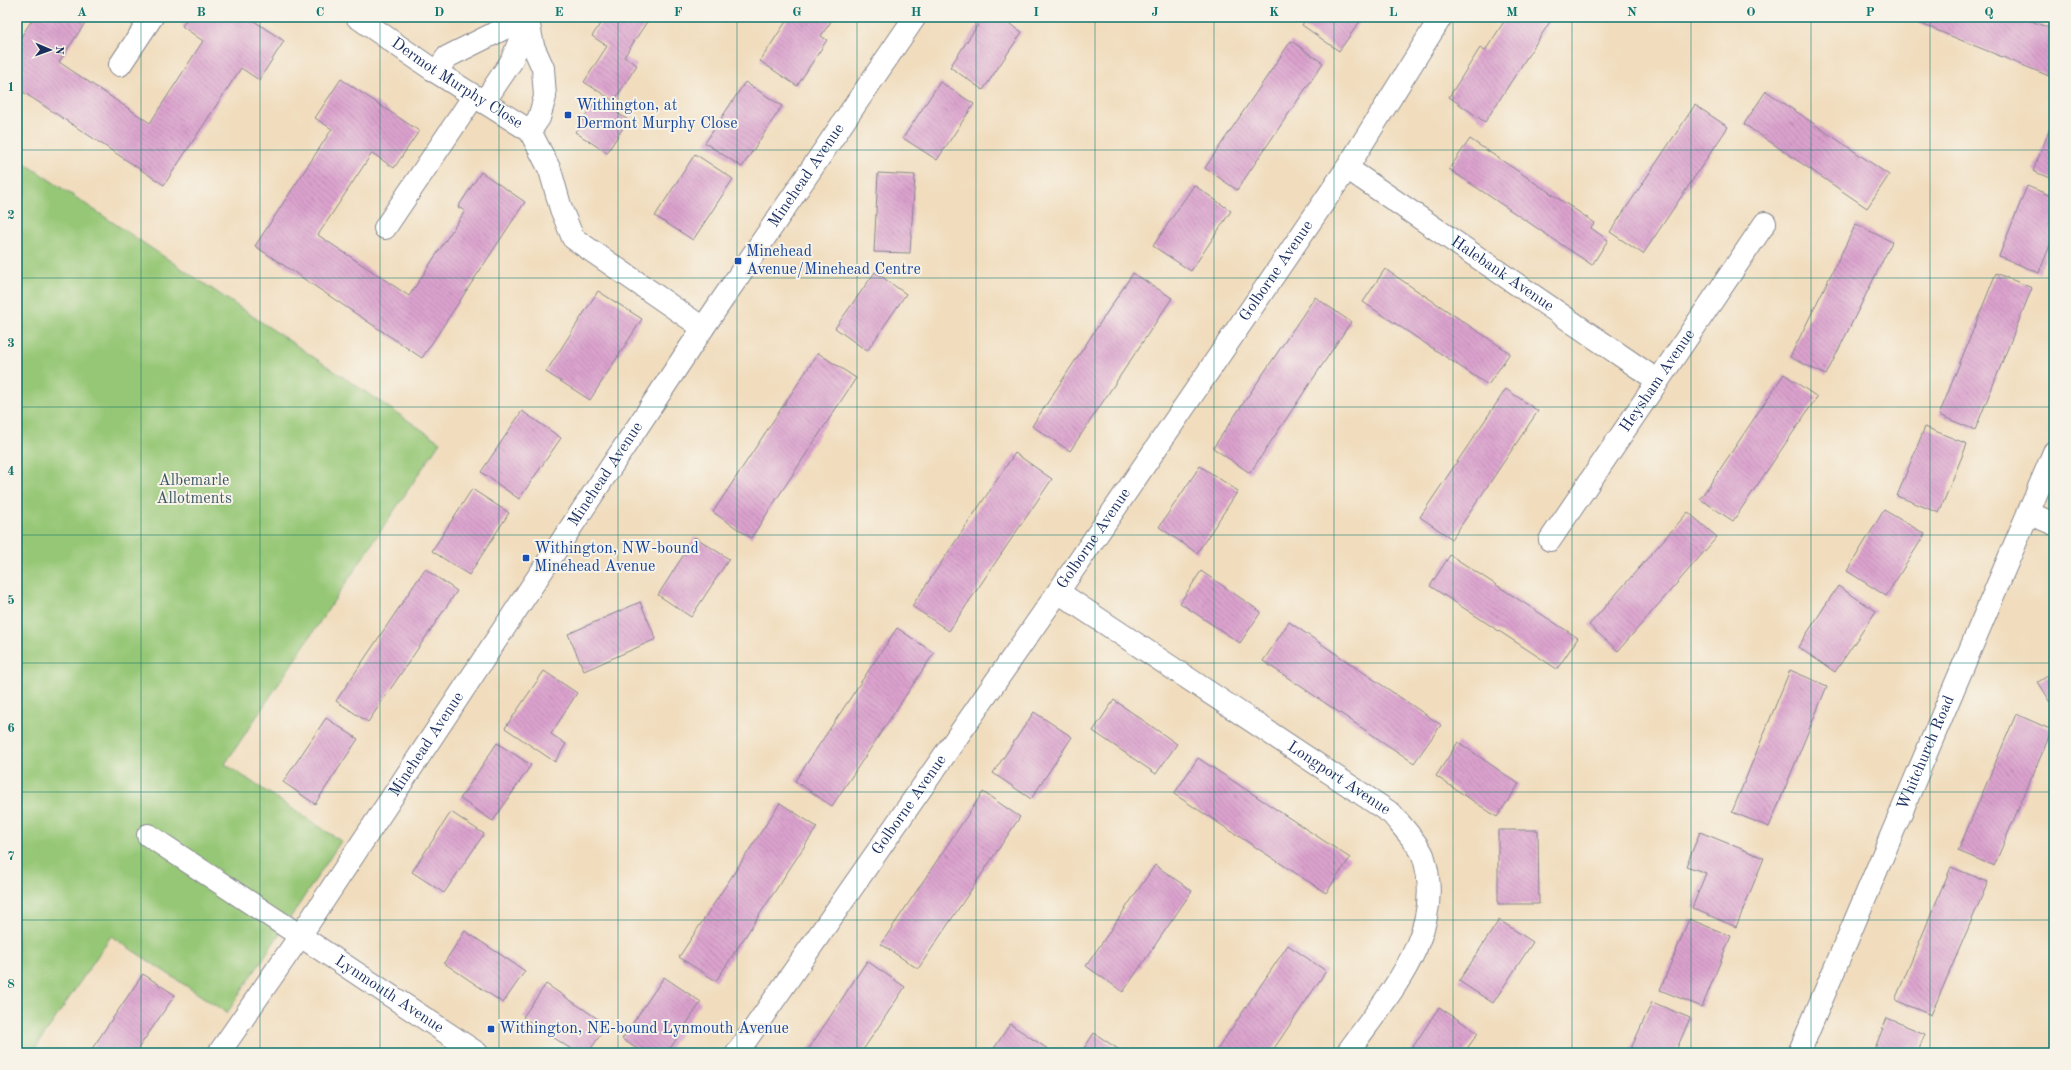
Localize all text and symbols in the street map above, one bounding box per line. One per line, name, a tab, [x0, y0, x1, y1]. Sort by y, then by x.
text: A	[77, 6, 87, 19]
text: B	[196, 6, 206, 19]
text: C	[316, 6, 324, 19]
text: D	[434, 6, 444, 19]
text: E	[555, 6, 564, 19]
text: F	[674, 6, 683, 19]
text: G	[792, 6, 802, 19]
text: H	[911, 6, 922, 19]
text: I	[1033, 6, 1039, 19]
text: J	[1151, 6, 1159, 19]
text: K	[1269, 6, 1279, 19]
text: L	[1389, 6, 1398, 19]
text: M	[1506, 6, 1518, 19]
text: N	[1627, 6, 1637, 19]
text: O	[1746, 6, 1756, 19]
text: P	[1865, 6, 1875, 19]
text: Q	[1984, 6, 1994, 19]
north arrow	[30, 30, 70, 70]
street label: Dermot Murphy Close	[388, 35, 525, 132]
text: N	[53, 46, 64, 55]
text: 1	[7, 81, 15, 94]
place label: Withington, at Dermont Murphy Close	[576, 98, 738, 132]
marker: Withington, at Dermont Murphy Close	[563, 110, 573, 120]
street label: Minehead Avenue	[766, 121, 848, 230]
text: 2	[7, 209, 15, 222]
street label: Golborne Avenue	[1237, 218, 1316, 324]
street label: Halebank Avenue	[1448, 234, 1556, 315]
place label: Minehead Avenue/Minehead Centre	[746, 244, 921, 278]
marker: Minehead Avenue/Minehead Centre	[733, 256, 743, 266]
street label: Heysham Avenue	[1617, 327, 1698, 435]
text: 3	[7, 337, 15, 350]
street label: Minehead Avenue	[566, 419, 646, 530]
text: 4	[7, 465, 15, 478]
park label: Albemarle Allotments	[156, 473, 232, 507]
street label: Golborne Avenue	[1054, 486, 1134, 592]
place label: Withington, NW-bound Minehead Avenue	[534, 541, 699, 575]
marker: Withington, NW-bound Minehead Avenue	[521, 553, 531, 563]
text: 5	[7, 594, 15, 607]
street label: Minehead Avenue	[387, 689, 467, 800]
street label: Whitchurch Road	[1895, 693, 1958, 812]
text: 6	[7, 722, 15, 735]
street label: Longport Avenue	[1284, 739, 1393, 818]
street label: Golborne Avenue	[869, 752, 950, 858]
text: 7	[7, 850, 15, 863]
street label: Lynmouth Avenue	[332, 953, 446, 1036]
text: 8	[7, 978, 15, 991]
place label: Withington, NE-bound Lynmouth Avenue	[499, 1021, 789, 1037]
marker: Withington, NE-bound Lynmouth Avenue	[486, 1024, 496, 1034]

